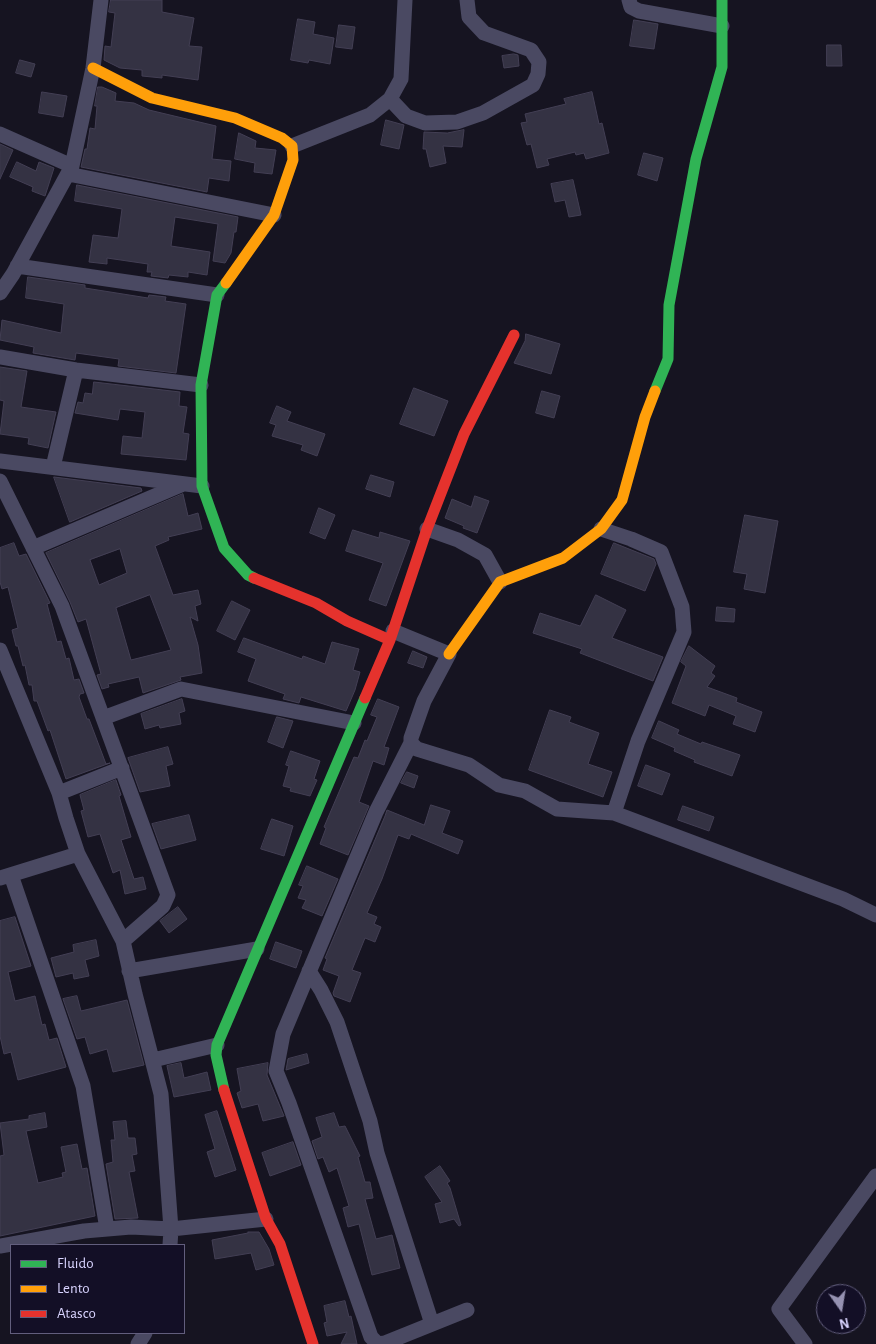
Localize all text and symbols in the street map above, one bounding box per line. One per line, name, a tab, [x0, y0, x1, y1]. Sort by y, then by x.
legend	[10, 1244, 185, 1334]
text: Fluido	[57, 1256, 94, 1271]
text: Lento	[57, 1281, 90, 1296]
north arrow	[816, 1284, 866, 1334]
text: Atasco	[57, 1306, 96, 1321]
text: N	[838, 1315, 850, 1331]

